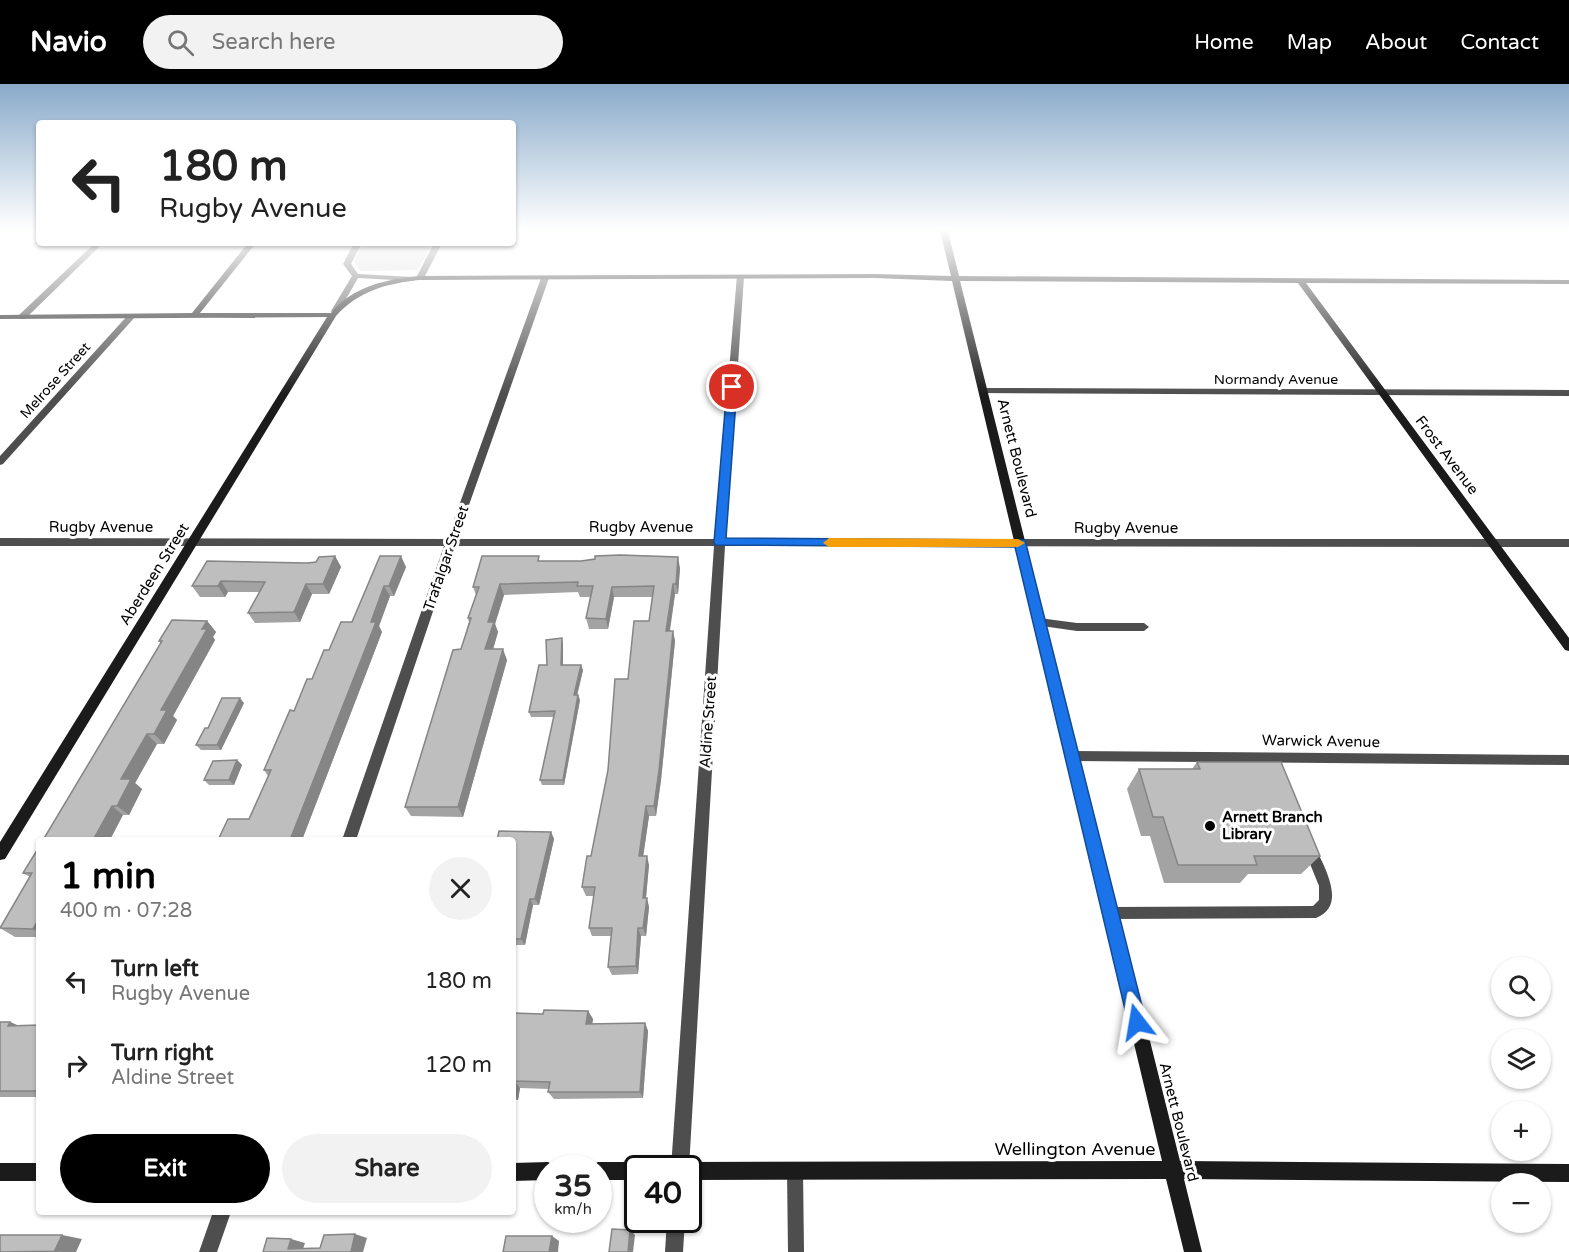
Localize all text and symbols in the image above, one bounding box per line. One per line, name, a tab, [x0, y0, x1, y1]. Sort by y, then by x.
search box	[143, 15, 563, 69]
text: Navio	[30, 25, 107, 59]
icon: search	[164, 26, 197, 59]
text: Search here	[212, 29, 336, 55]
text: Home	[1194, 30, 1254, 55]
text: Map	[1287, 30, 1332, 55]
text: About	[1365, 30, 1427, 55]
text: Contact	[1460, 30, 1539, 55]
text: 180 m	[159, 141, 288, 192]
icon: left	[60, 144, 138, 222]
text: Rugby Avenue	[159, 192, 347, 225]
street label: Melrose Street	[17, 338, 94, 422]
pin	[706, 361, 757, 412]
icon: arrive	[715, 370, 748, 403]
street label: Normandy Avenue	[1214, 371, 1338, 388]
street label: Arnett Boulevard	[994, 397, 1040, 519]
street label: Frost Avenue	[1412, 412, 1482, 498]
street label: Trafalgar Street	[420, 503, 473, 613]
street label: Rugby Avenue	[49, 518, 153, 536]
street label: Rugby Avenue	[589, 518, 693, 536]
street label: Aberdeen Street	[115, 519, 193, 628]
street label: Rugby Avenue	[1074, 519, 1178, 537]
street label: Aldine Street	[696, 675, 720, 769]
street label: Warwick Avenue	[1262, 731, 1380, 751]
place label: Arnett Branch Library	[1222, 808, 1323, 844]
marker: Arnett Branch Library	[1203, 819, 1217, 833]
text: 1 min	[60, 855, 156, 898]
button: close	[429, 857, 492, 920]
text: 400 m · 07:28	[60, 899, 192, 923]
text: Turn left	[111, 956, 199, 982]
map controls	[1491, 957, 1551, 1233]
button: search	[1491, 957, 1551, 1017]
icon: left	[60, 965, 93, 998]
text: 180 m	[425, 968, 492, 994]
text: Rugby Avenue	[111, 982, 250, 1006]
position arrow	[1105, 990, 1169, 1054]
button: layers	[1491, 1029, 1551, 1089]
text: Turn right	[111, 1040, 213, 1066]
icon: right	[60, 1049, 93, 1082]
text: 120 m	[425, 1052, 492, 1078]
street label: Arnett Boulevard	[1156, 1061, 1202, 1183]
text: Aldine Street	[111, 1066, 234, 1090]
button: +	[1491, 1101, 1551, 1161]
button: Exit	[60, 1134, 270, 1203]
button: Share	[282, 1134, 492, 1203]
street label: Wellington Avenue	[994, 1138, 1156, 1160]
speed limit sign: 40	[624, 1155, 702, 1233]
text: 35	[554, 1168, 592, 1205]
button: −	[1491, 1173, 1551, 1233]
text: km/h	[554, 1200, 592, 1218]

